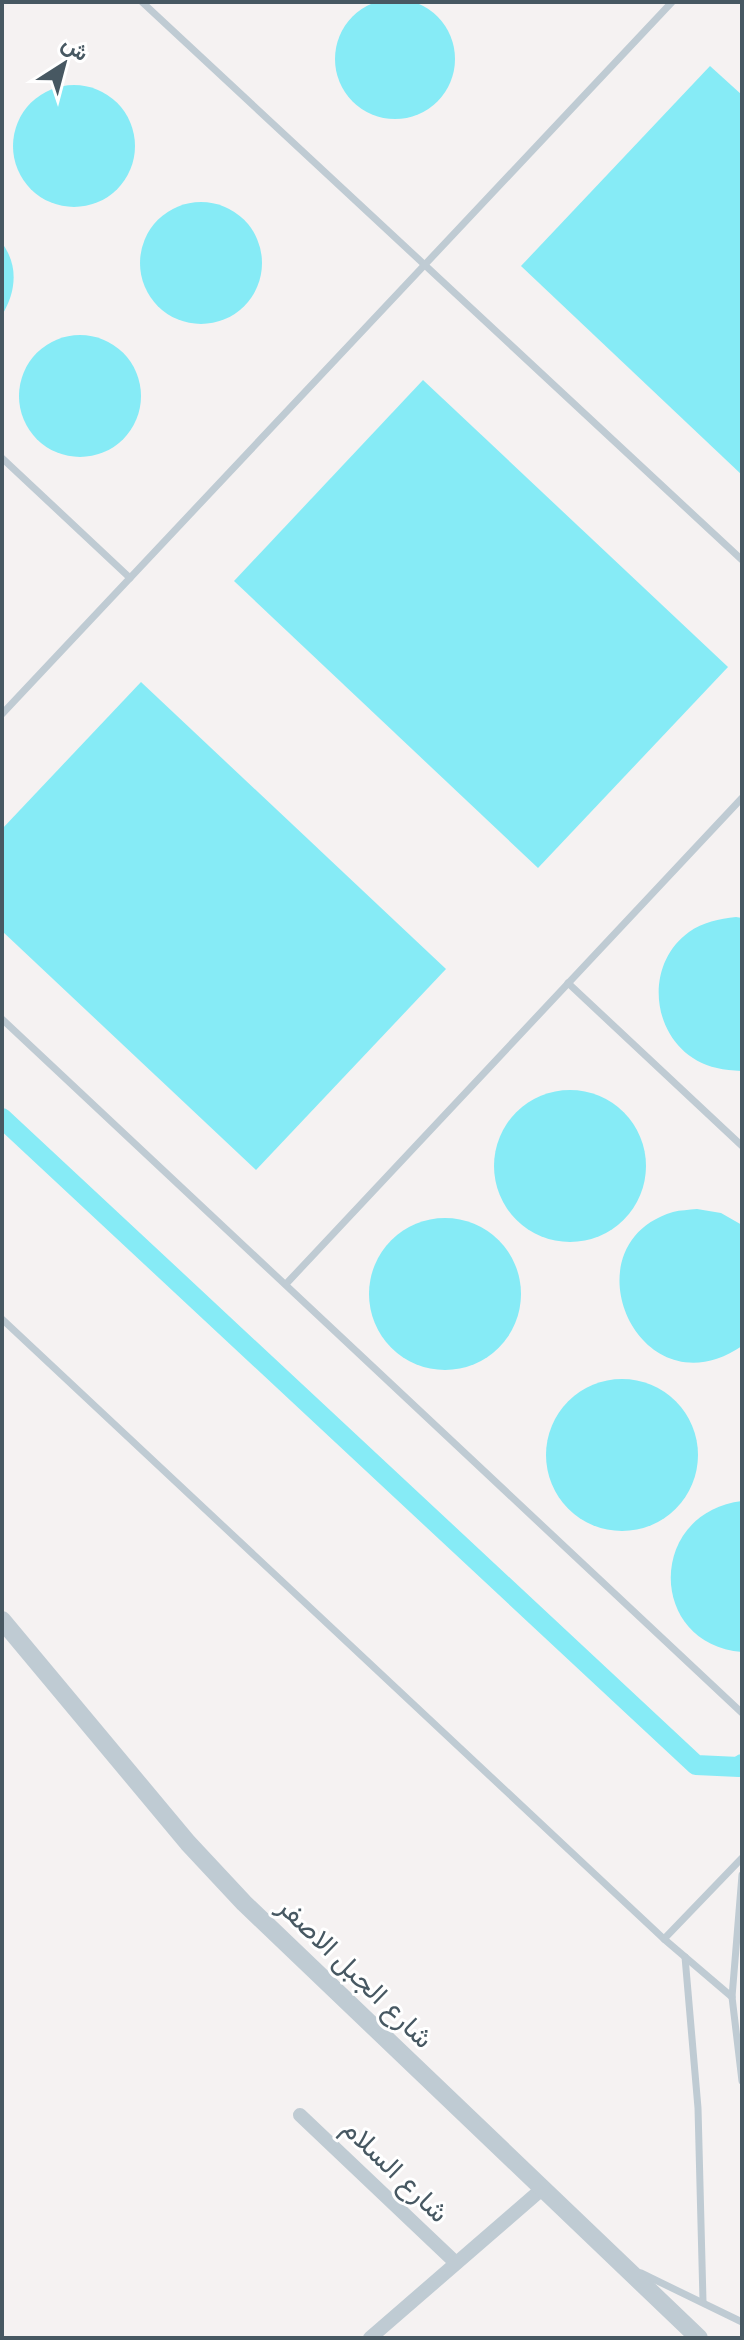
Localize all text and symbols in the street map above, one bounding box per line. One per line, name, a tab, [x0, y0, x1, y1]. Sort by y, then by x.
north arrow	[24, 24, 104, 104]
text: ش	[57, 29, 95, 67]
street label: شارع الجبل الاصفر	[269, 1888, 442, 2056]
street label: شارع السلام	[334, 2110, 457, 2231]

